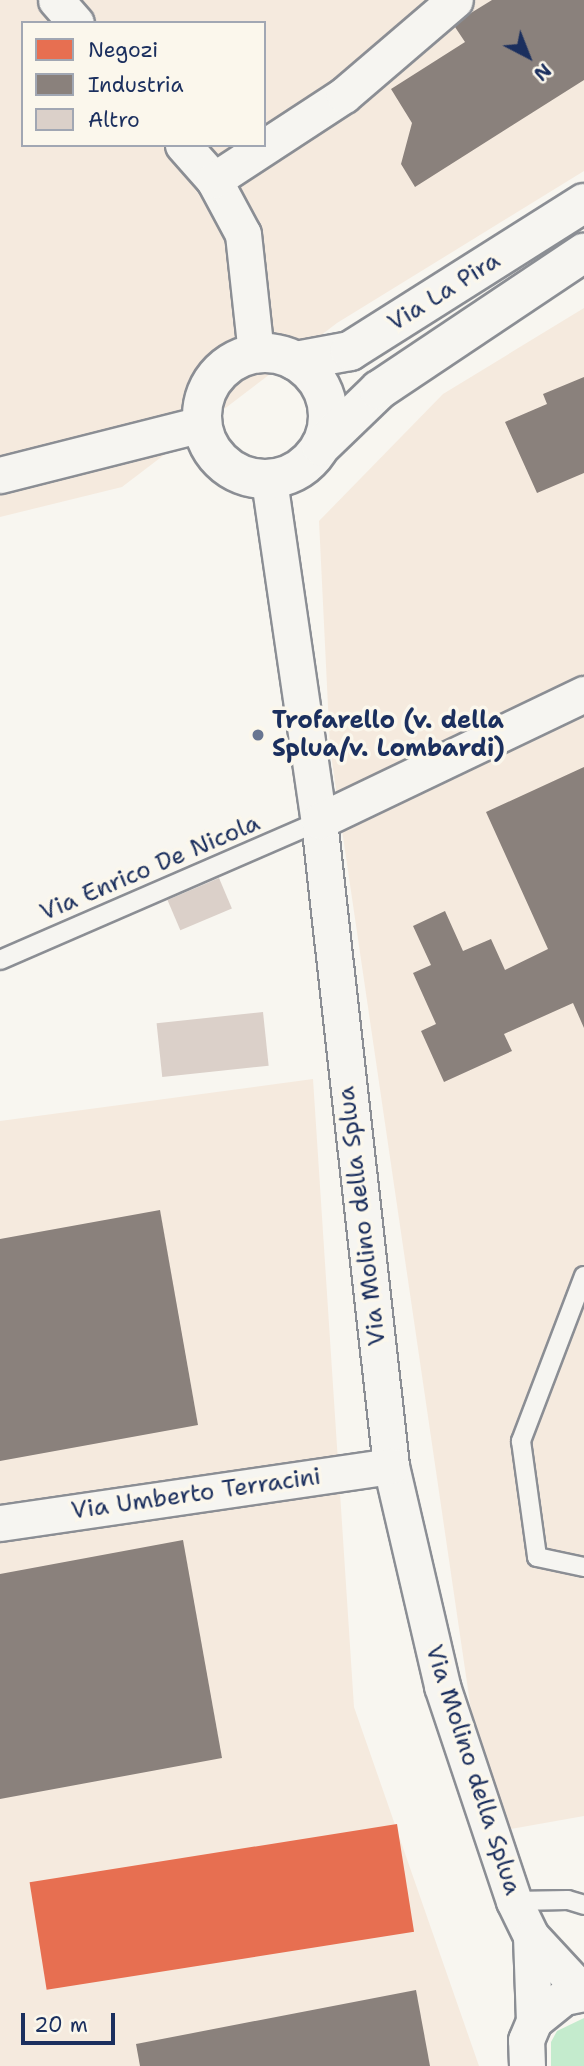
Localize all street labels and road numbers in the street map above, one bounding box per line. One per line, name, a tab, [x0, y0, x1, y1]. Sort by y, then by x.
street label: Via La Pira	[383, 246, 505, 338]
street label: Via Enrico De Nicola	[36, 809, 264, 927]
street label: Via Molino della Splua	[332, 1085, 392, 1347]
street label: Via Umberto Terracini	[69, 1462, 323, 1526]
street label: Via Molino della Splua	[419, 1641, 527, 1899]

